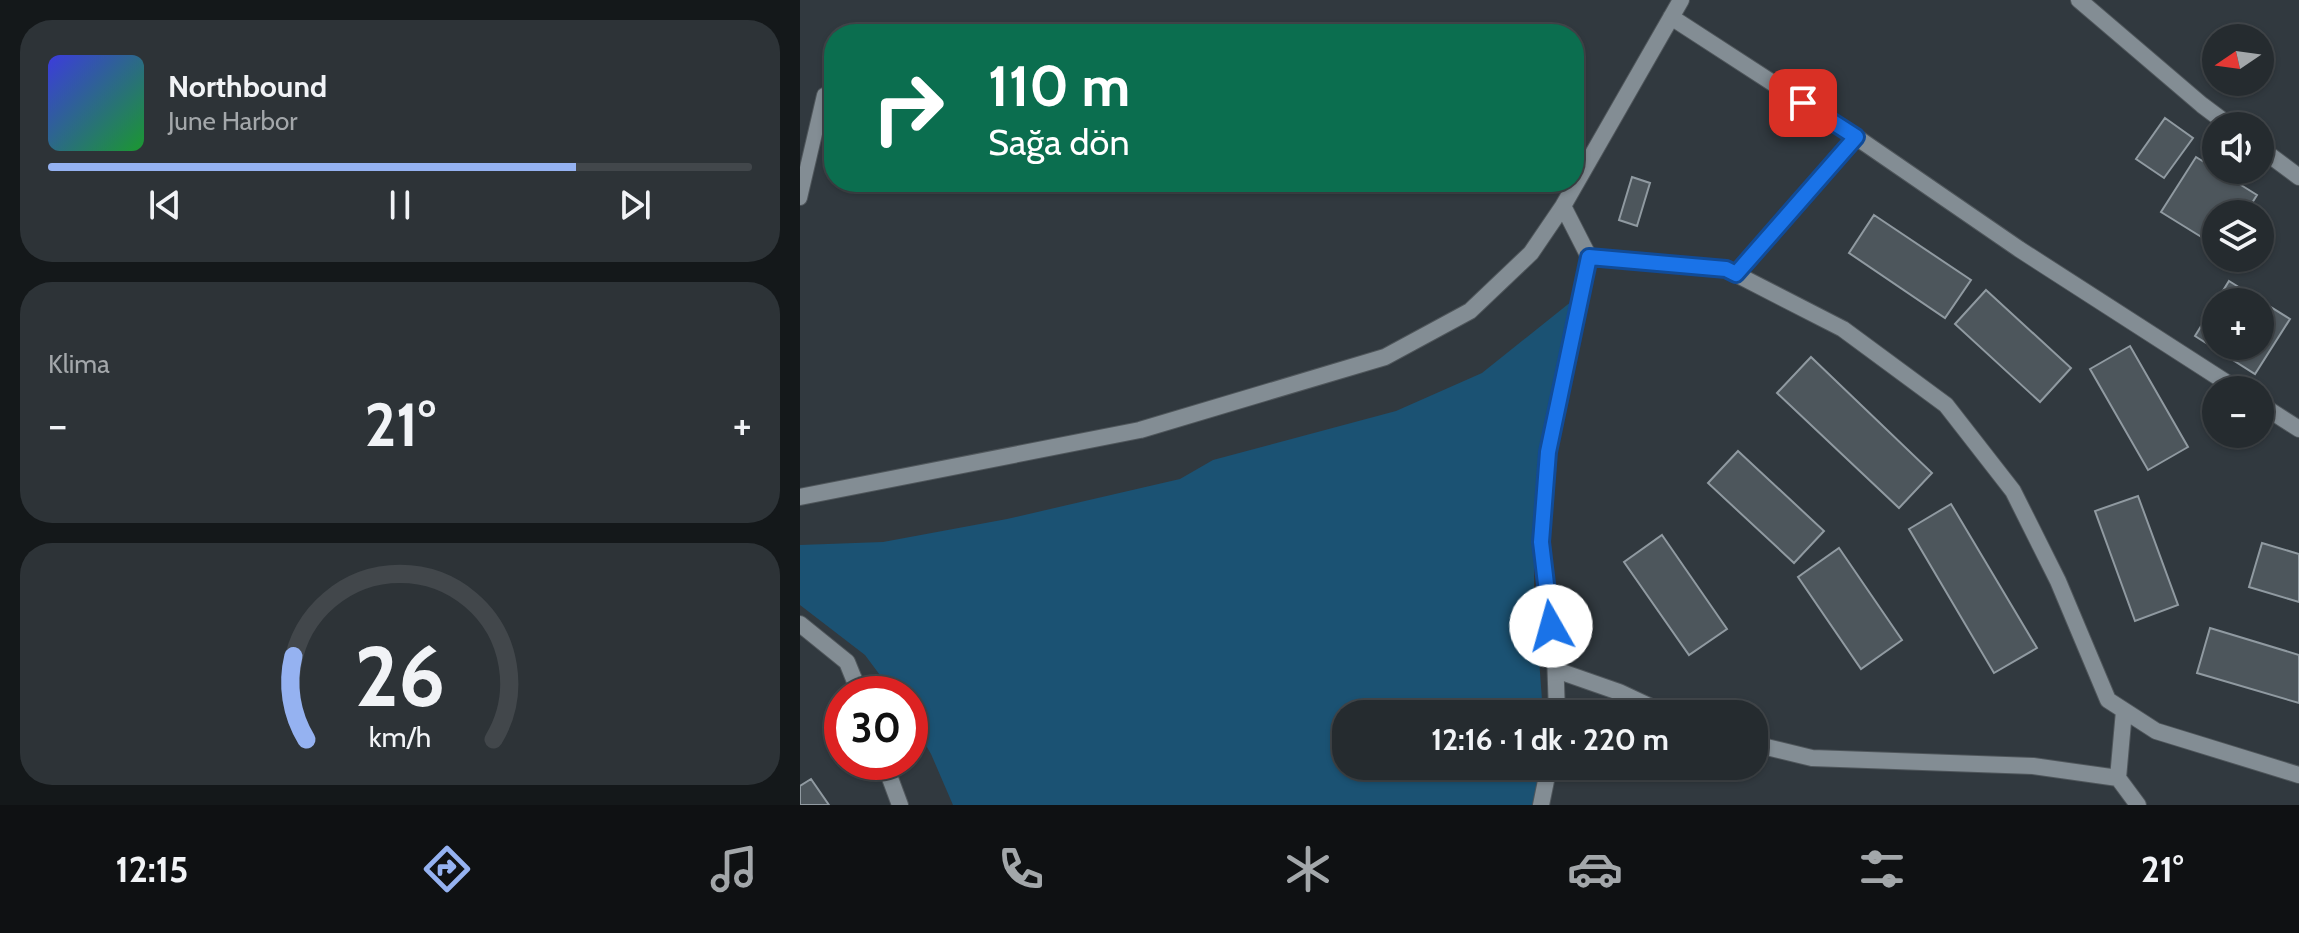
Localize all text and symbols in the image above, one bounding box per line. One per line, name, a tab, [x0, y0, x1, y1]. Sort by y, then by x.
north arrow	[2202, 24, 2274, 96]
map controls	[2202, 24, 2274, 448]
text: 110 m	[988, 52, 1130, 120]
icon: right	[856, 56, 960, 160]
text: Northbound	[168, 68, 327, 105]
pin	[1769, 69, 1837, 137]
icon: arrive	[1781, 81, 1825, 125]
text: June Harbor	[168, 105, 297, 137]
button: sound	[2202, 112, 2274, 184]
text: Sağa dön	[988, 120, 1130, 164]
icon: previous	[143, 183, 187, 227]
icon: pause	[378, 183, 422, 227]
icon: next	[613, 183, 657, 227]
button: layers	[2202, 200, 2274, 272]
button: +	[2202, 288, 2274, 360]
text: Klima	[48, 348, 110, 380]
button: −	[2202, 376, 2274, 448]
text: 21°	[364, 388, 436, 461]
text: −	[48, 398, 67, 451]
text: +	[733, 398, 752, 451]
position arrow	[1509, 584, 1593, 668]
text: 26	[355, 626, 445, 727]
speed limit sign: 30	[824, 676, 928, 780]
text: km/h	[369, 719, 431, 754]
text: 12:16 · 1 dk · 220 m	[1431, 721, 1669, 758]
icon: directions	[419, 841, 475, 897]
icon: music	[706, 841, 762, 897]
icon: phone	[993, 841, 1049, 897]
icon: climate	[1280, 841, 1336, 897]
icon: car	[1567, 841, 1623, 897]
icon: filters	[1854, 841, 1910, 897]
text: 12:15	[115, 847, 188, 891]
text: 21°	[2141, 847, 2183, 891]

